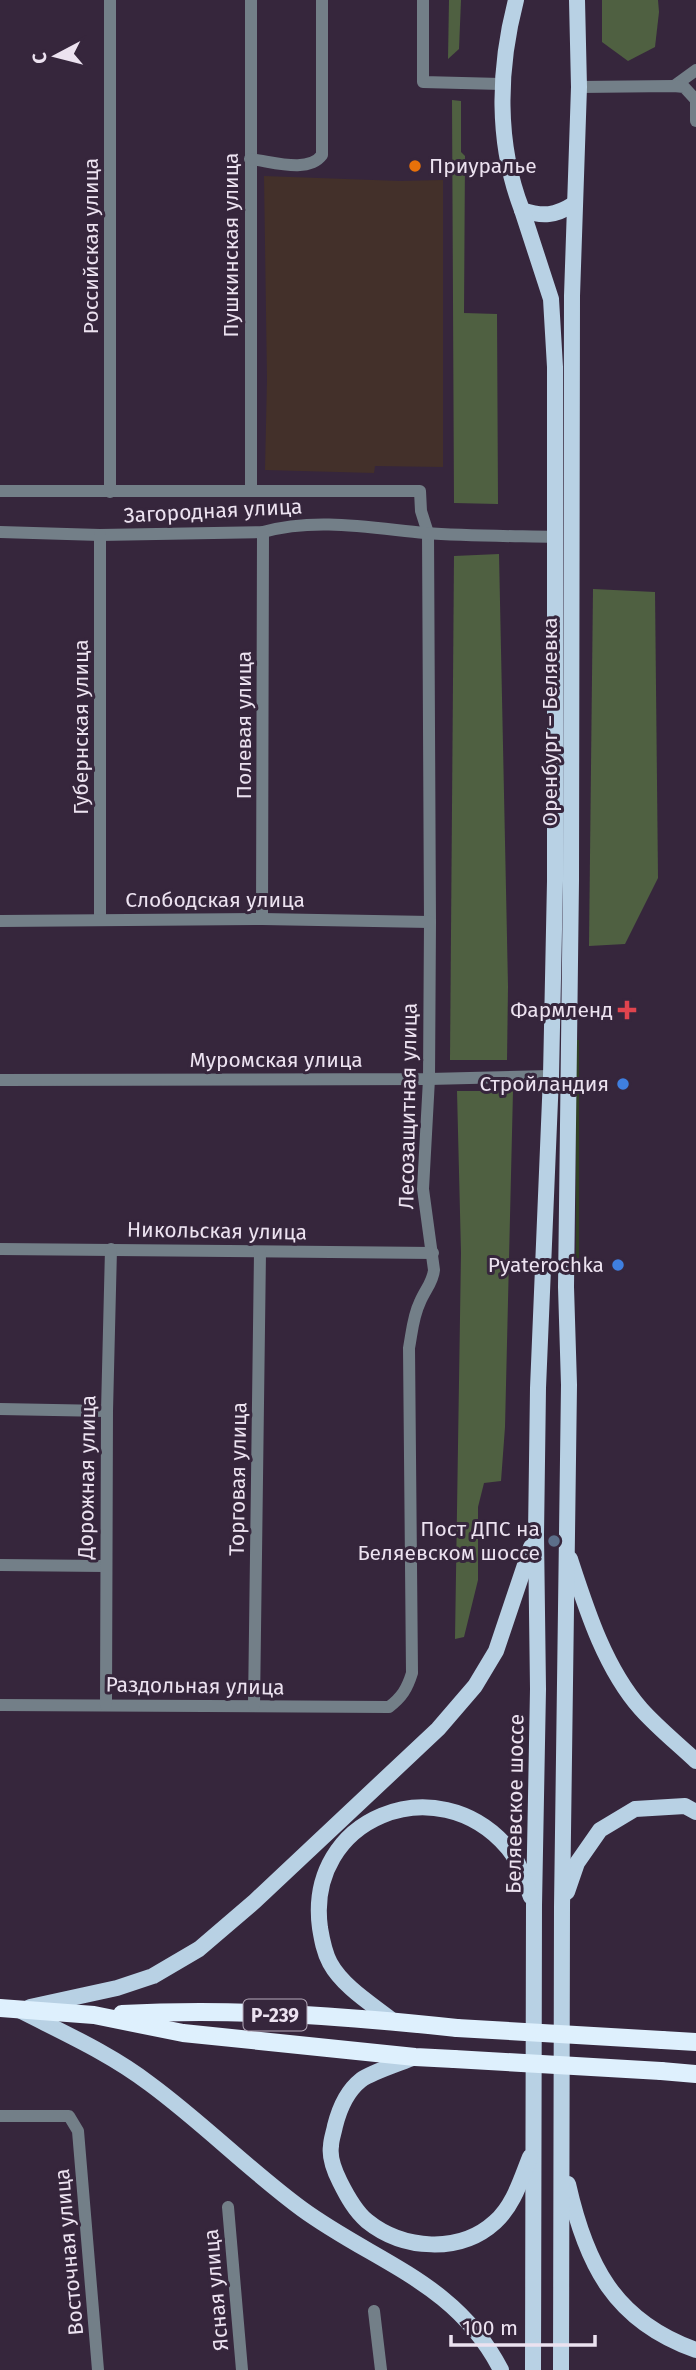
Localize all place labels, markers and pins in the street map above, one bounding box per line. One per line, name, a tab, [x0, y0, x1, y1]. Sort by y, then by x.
place label: Приуралье	[429, 153, 537, 179]
marker: Приуралье	[407, 158, 423, 174]
place label: Фармленд	[510, 997, 613, 1023]
marker: Фармленд	[619, 1002, 635, 1018]
place label: Стройландия	[480, 1071, 609, 1097]
marker: Стройландия	[615, 1076, 631, 1092]
place label: Pyaterochka	[488, 1252, 604, 1278]
marker: Pyaterochka	[610, 1257, 626, 1273]
place label: Пост ДПС на Беляевском шоссе	[357, 1516, 540, 1566]
marker: Пост ДПС на Беляевском шоссе	[546, 1533, 562, 1549]

